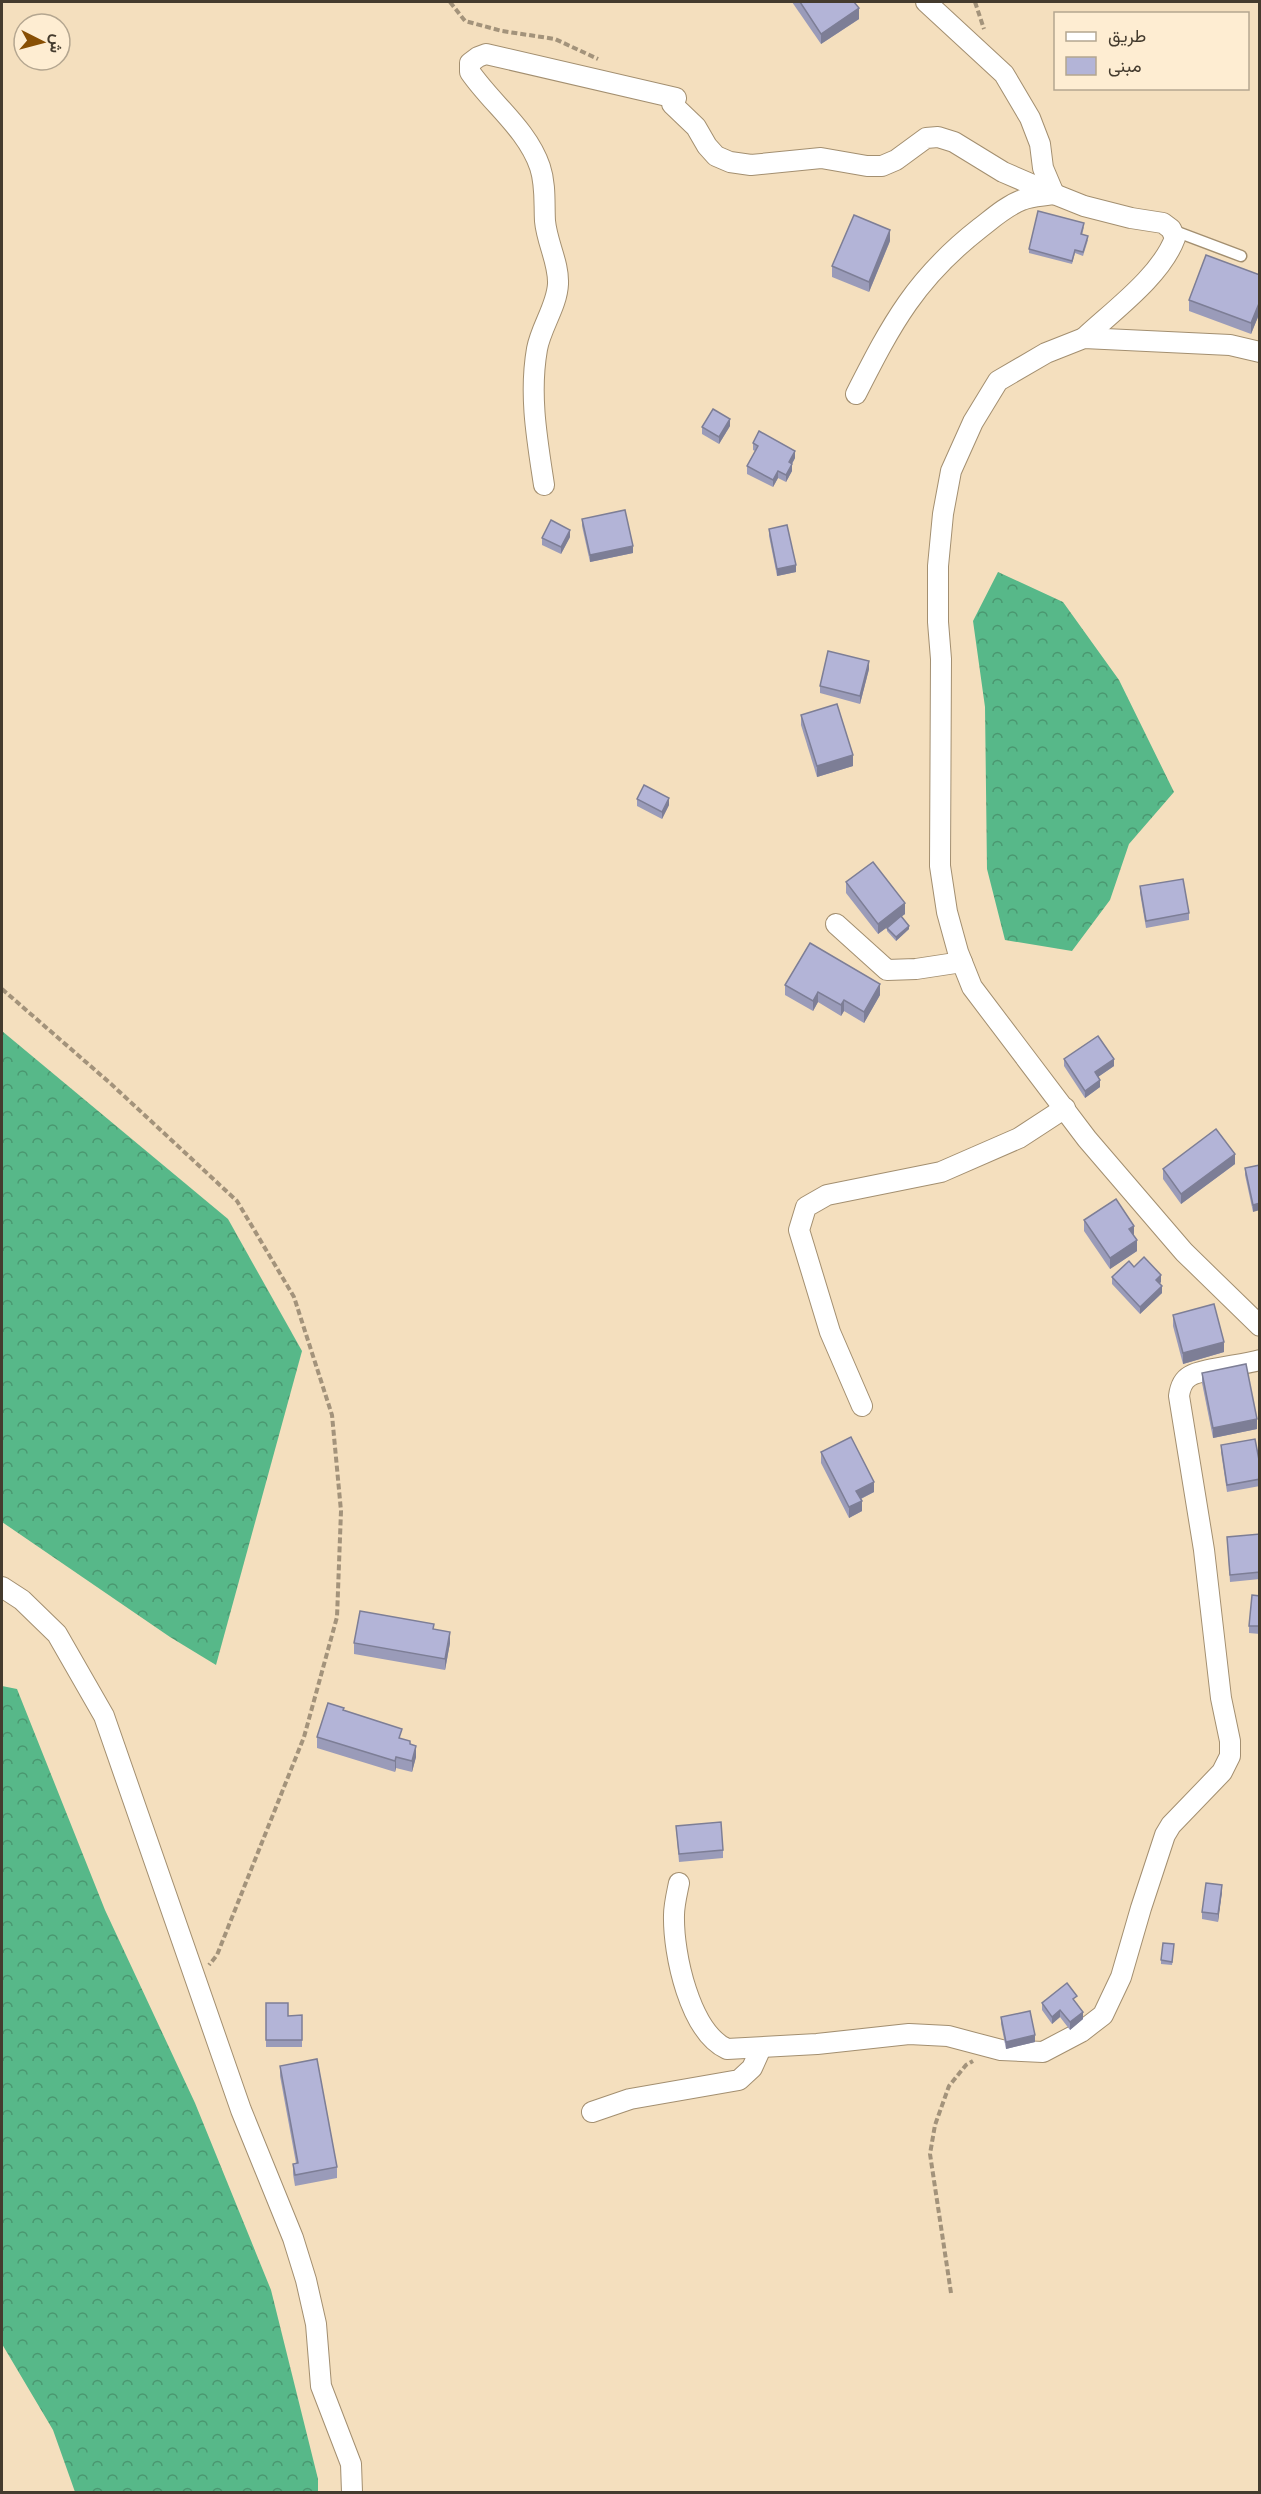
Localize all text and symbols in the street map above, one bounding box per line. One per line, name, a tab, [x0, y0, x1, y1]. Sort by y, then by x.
north arrow	[12, 12, 72, 72]
legend	[1054, 12, 1249, 90]
text: طريق	[1108, 23, 1146, 47]
text: ش	[45, 33, 69, 54]
text: مبنى	[1108, 53, 1142, 77]

